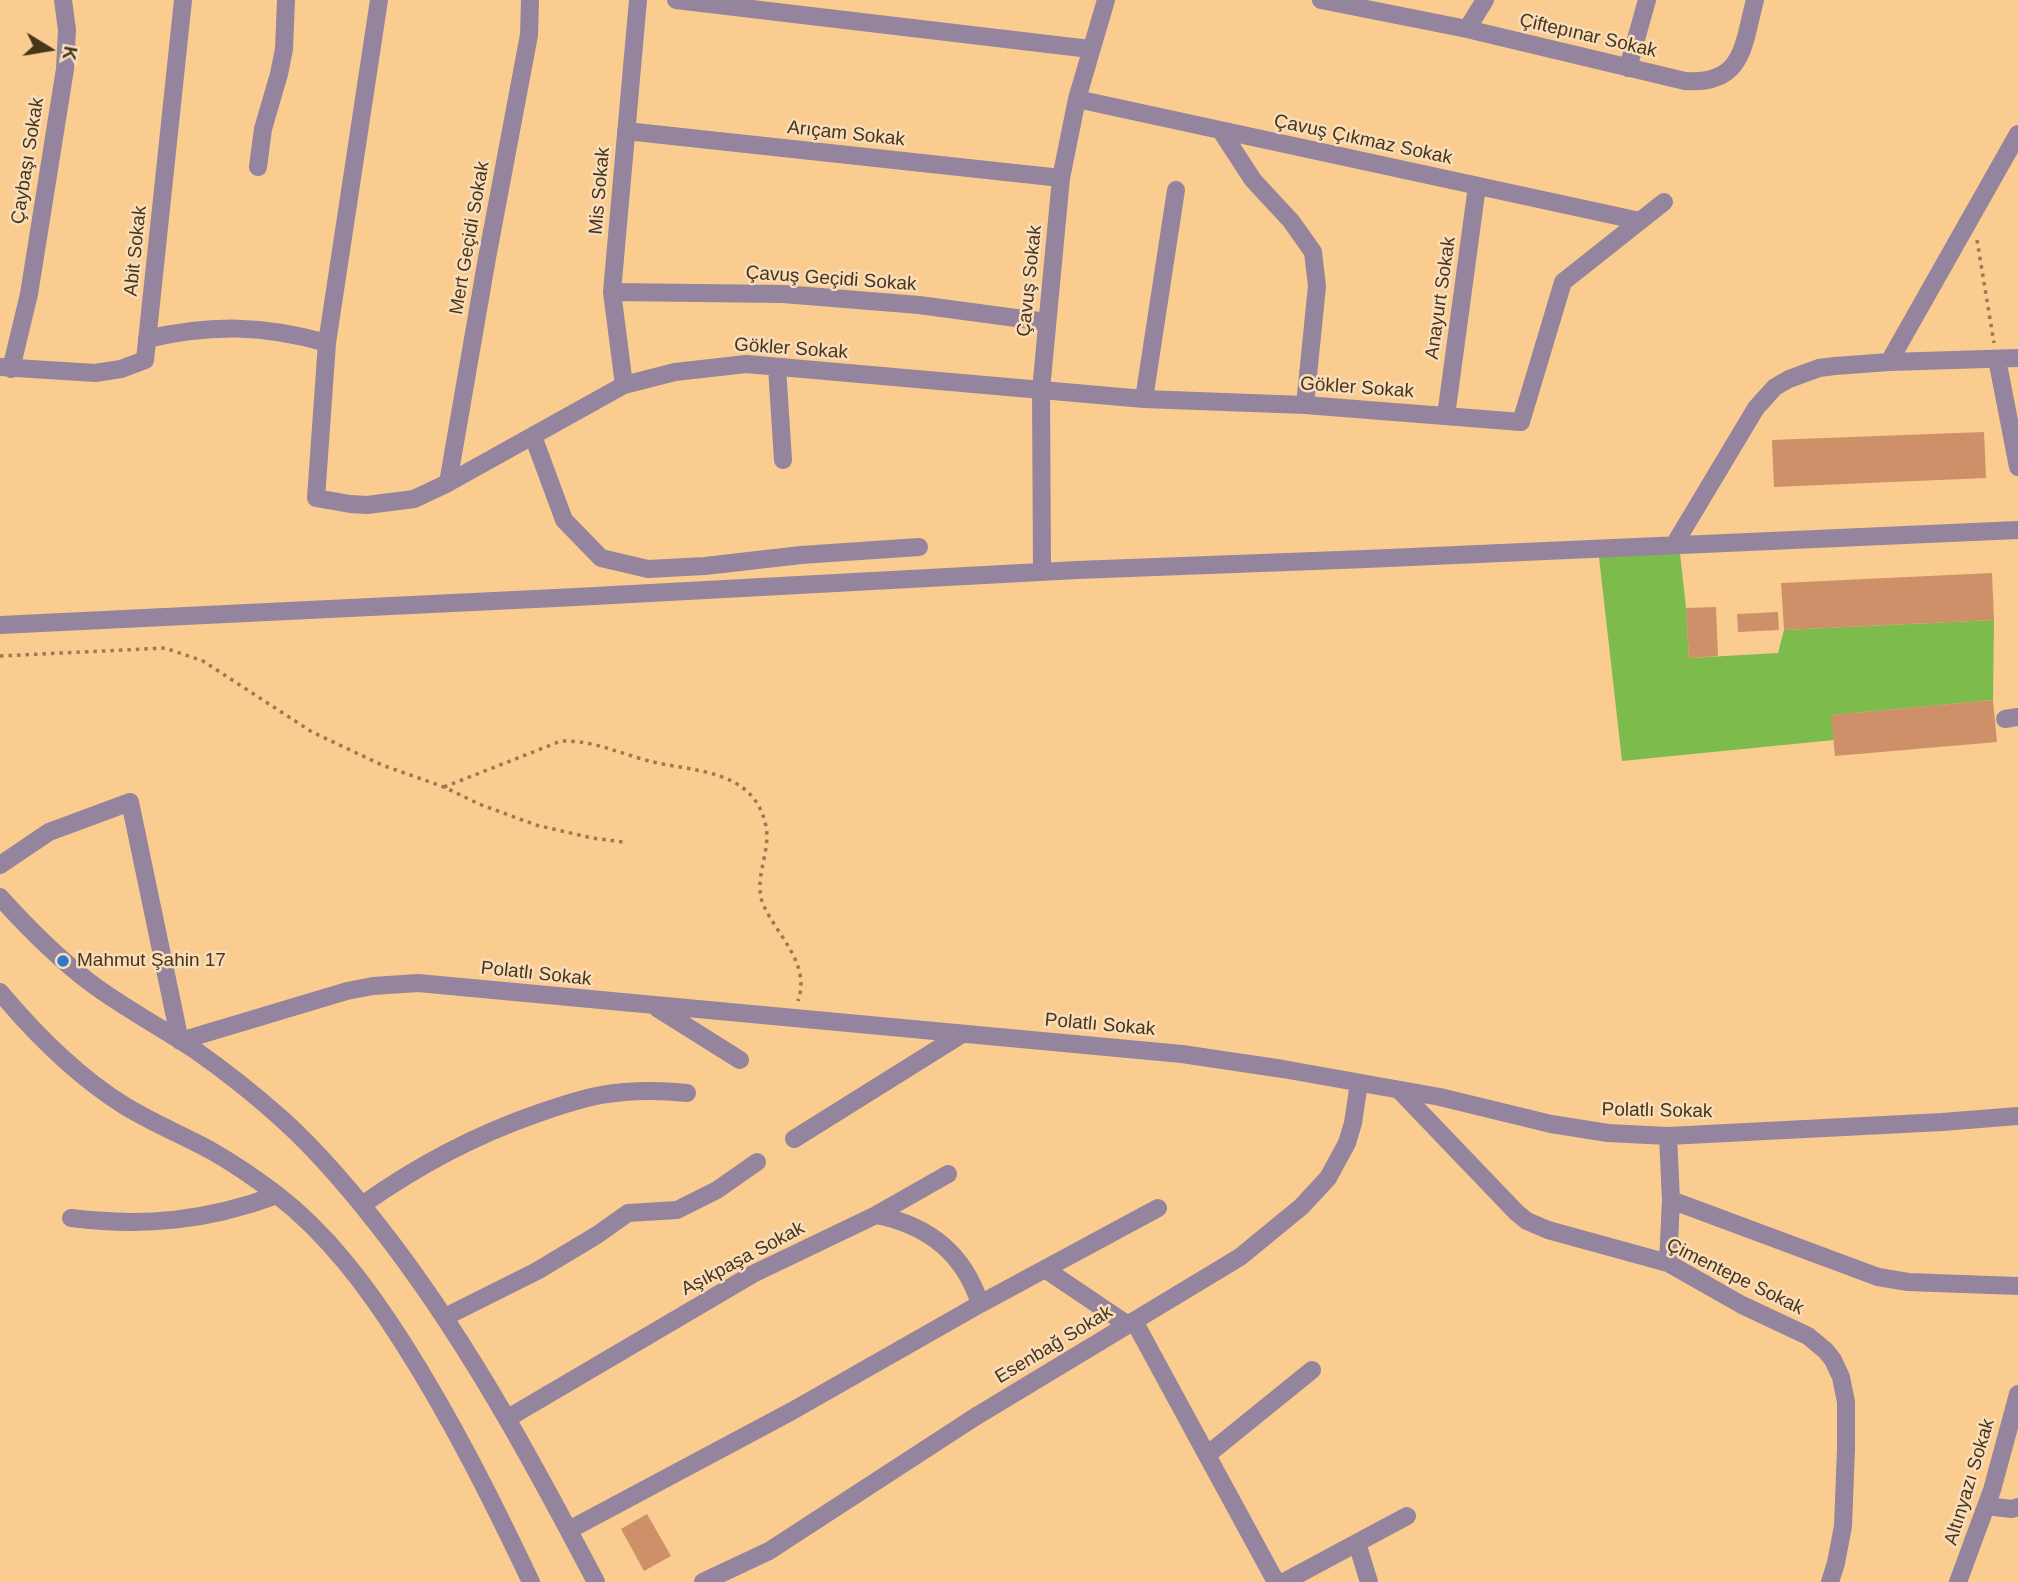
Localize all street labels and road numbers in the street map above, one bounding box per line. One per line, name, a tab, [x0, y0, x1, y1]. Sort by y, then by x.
street label: Çiftepınar Sokak	[1517, 9, 1659, 63]
street label: Çaybaşı Sokak	[7, 96, 49, 226]
street label: Çavuş Çıkmaz Sokak	[1272, 110, 1454, 170]
street label: Arıçam Sokak	[786, 116, 906, 152]
street label: Mis Sokak	[585, 146, 615, 236]
street label: Mert Geçidi Sokak	[445, 160, 495, 316]
street label: Abit Sokak	[120, 205, 152, 297]
street label: Çavuş Sokak	[1013, 224, 1047, 338]
street label: Anayurt Sokak	[1421, 235, 1461, 361]
street label: Çavuş Geçidi Sokak	[745, 262, 917, 296]
street label: Gökler Sokak	[733, 334, 849, 364]
street label: Gökler Sokak	[1299, 373, 1415, 403]
street label: Polatlı Sokak	[480, 957, 592, 991]
street label: Polatlı Sokak	[1044, 1009, 1156, 1041]
street label: Polatlı Sokak	[1601, 1099, 1713, 1123]
street label: Aşıkpaşa Sokak	[678, 1217, 808, 1301]
street label: Çimentepe Sokak	[1663, 1234, 1807, 1320]
street label: Esenbağ Sokak	[991, 1301, 1117, 1389]
street label: Altınyazı Sokak	[1940, 1416, 2000, 1548]

